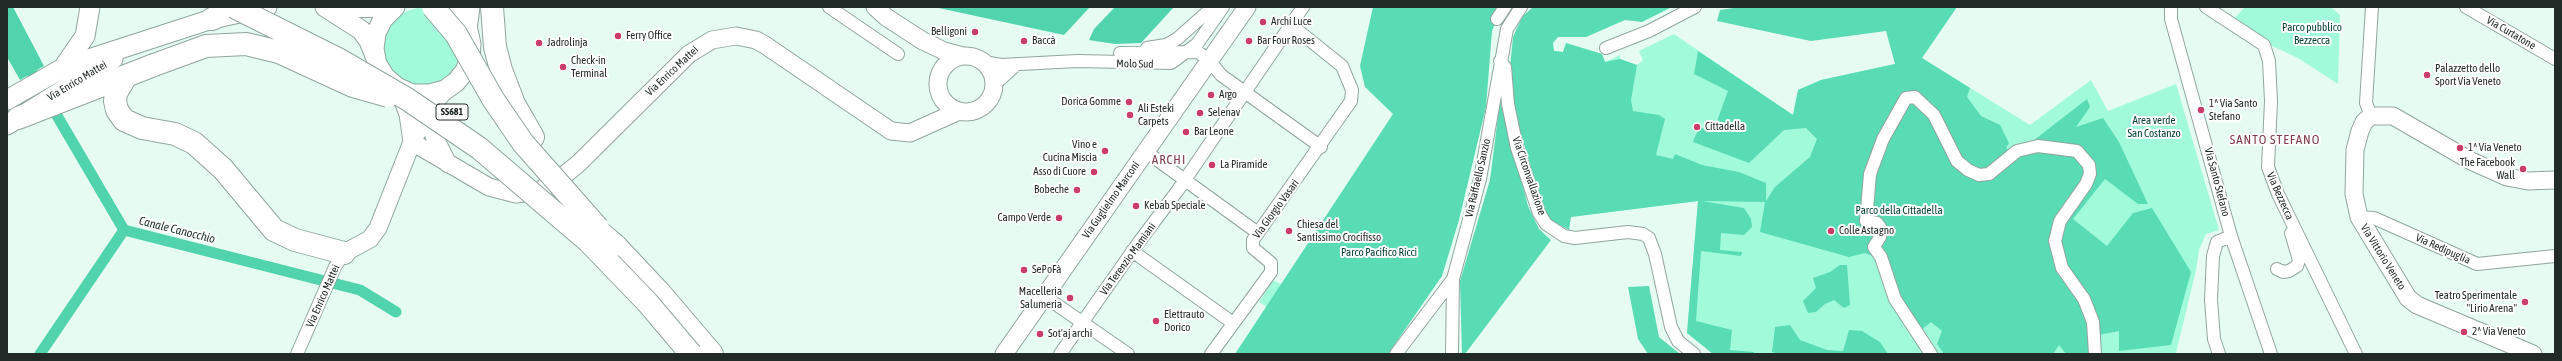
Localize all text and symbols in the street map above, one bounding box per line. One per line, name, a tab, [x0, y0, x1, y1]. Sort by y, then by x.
street label: Via Curtatone	[2484, 14, 2538, 52]
place label: Archi Luce	[1271, 15, 1312, 29]
marker: Archi Luce	[1258, 17, 1268, 27]
park label: Parco pubblico Bezzecca	[2282, 21, 2342, 47]
place label: Belligoni	[931, 25, 967, 39]
marker: Belligoni	[970, 27, 980, 37]
place label: Ferry Office	[626, 29, 672, 43]
marker: Ferry Office	[613, 31, 623, 41]
place label: Baccà	[1032, 34, 1056, 48]
place label: Bar Four Roses	[1257, 34, 1315, 48]
place label: Jadrolinja	[547, 36, 588, 50]
marker: Baccà	[1019, 36, 1029, 46]
marker: Bar Four Roses	[1244, 36, 1254, 46]
marker: Jadrolinja	[534, 38, 544, 48]
street label: Via Enrico Mattei	[643, 43, 701, 99]
place label: Check-in Terminal	[571, 54, 607, 80]
street label: Molo Sud	[1116, 57, 1154, 71]
street label: Via Enrico Mattei	[45, 58, 109, 104]
marker: Check-in Terminal	[558, 62, 568, 72]
place label: Palazzetto dello Sport Via Veneto	[2435, 62, 2501, 88]
marker: Palazzetto dello Sport Via Veneto	[2422, 70, 2432, 80]
place label: Argo	[1219, 88, 1237, 102]
marker: Argo	[1206, 90, 1216, 100]
place label: Dorica Gomme	[1061, 95, 1121, 109]
marker: Dorica Gomme	[1124, 97, 1134, 107]
place label: 1^ Via Santo Stefano	[2209, 97, 2257, 123]
place label: Ali Esteki Carpets	[1138, 102, 1174, 128]
road number: SS681	[436, 104, 468, 120]
marker: 1^ Via Santo Stefano	[2196, 105, 2206, 115]
place label: Selenav	[1208, 106, 1240, 120]
marker: Selenav	[1195, 108, 1205, 118]
marker: Ali Esteki Carpets	[1125, 110, 1135, 120]
park label: Area verde San Costanzo	[2127, 114, 2181, 140]
place label: Cittadella	[1705, 120, 1745, 134]
marker: Cittadella	[1692, 122, 1702, 132]
place label: Bar Leone	[1194, 125, 1234, 139]
marker: Bar Leone	[1181, 127, 1191, 137]
district label: SANTO STEFANO	[2230, 132, 2320, 148]
street label: Via Circonvallazione	[1509, 135, 1549, 217]
street label: Via Raffaello Sanzio	[1463, 137, 1493, 219]
place label: Vino e Cucina Miscia	[1043, 138, 1097, 164]
place label: 1^ Via Veneto	[2468, 141, 2522, 155]
marker: 1^ Via Veneto	[2455, 143, 2465, 153]
marker: Vino e Cucina Miscia	[1100, 146, 1110, 156]
street label: Via Santo Stefano	[2201, 146, 2233, 218]
district label: ARCHI	[1152, 152, 1186, 168]
place label: The Facebook Wall	[2460, 156, 2515, 182]
place label: La Piramide	[1220, 158, 1267, 172]
street label: Via Guglielmo Marconi	[1079, 159, 1143, 241]
marker: La Piramide	[1207, 160, 1217, 170]
marker: The Facebook Wall	[2518, 164, 2528, 174]
place label: Asso di Cuore	[1033, 165, 1086, 179]
marker: Asso di Cuore	[1089, 167, 1099, 177]
street label: Via Bezzecca	[2264, 170, 2296, 222]
street label: Via Giorgio Vasari	[1250, 177, 1302, 241]
place label: Bobeche	[1034, 183, 1069, 197]
marker: Bobeche	[1072, 185, 1082, 195]
place label: Kebab Speciale	[1144, 199, 1206, 213]
marker: Kebab Speciale	[1131, 201, 1141, 211]
park label: Parco della Cittadella	[1855, 204, 1943, 218]
place label: Campo Verde	[998, 211, 1051, 225]
marker: Campo Verde	[1054, 213, 1064, 223]
water label: Canale Canocchio	[137, 214, 217, 246]
place label: Chiesa del Santissimo Crocifisso	[1297, 218, 1381, 244]
street label: Via Terenzio Mamiani	[1097, 220, 1159, 298]
street label: Via Vittorio Veneto	[2358, 222, 2408, 292]
place label: Colle Astagno	[1839, 224, 1894, 238]
marker: Chiesa del Santissimo Crocifisso	[1284, 226, 1294, 236]
marker: Colle Astagno	[1826, 226, 1836, 236]
street label: Via Redipuglia	[2414, 231, 2472, 267]
park label: Parco Pacifico Ricci	[1341, 246, 1417, 260]
street label: Via Enrico Mattei	[303, 263, 343, 329]
place label: SePoFà	[1032, 263, 1061, 277]
marker: SePoFà	[1019, 265, 1029, 275]
place label: Macelleria Salumeria	[1019, 285, 1062, 311]
place label: Teatro Sperimentale "Lirio Arena"	[2435, 289, 2517, 315]
marker: Macelleria Salumeria	[1065, 293, 1075, 303]
marker: Teatro Sperimentale "Lirio Arena"	[2520, 297, 2530, 307]
place label: Elettrauto Dorico	[1164, 308, 1205, 334]
marker: Elettrauto Dorico	[1151, 316, 1161, 326]
place label: 2^ Via Veneto	[2472, 325, 2526, 339]
place label: Sot'aj archi	[1048, 327, 1092, 341]
marker: 2^ Via Veneto	[2459, 327, 2469, 337]
marker: Sot'aj archi	[1035, 329, 1045, 339]

